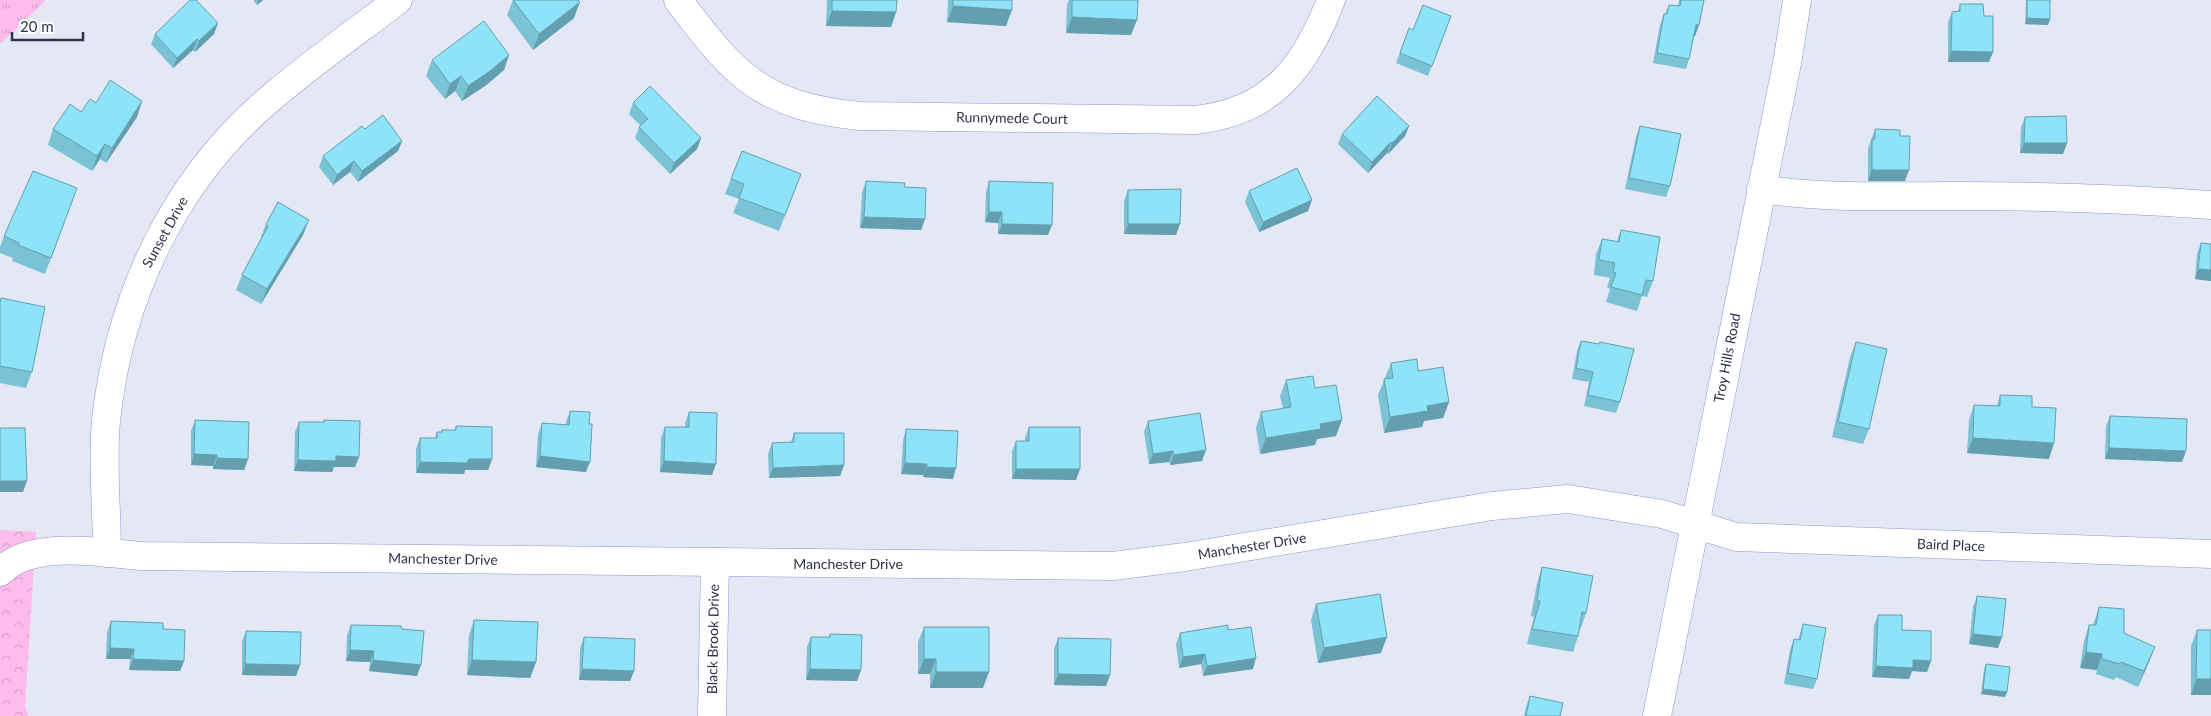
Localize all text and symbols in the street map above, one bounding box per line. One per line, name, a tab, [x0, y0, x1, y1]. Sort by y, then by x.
scale bar	[12, 10, 84, 42]
text: 20 m	[20, 17, 54, 35]
street label: Runnymede Court	[956, 108, 1068, 127]
street label: Sunset Drive	[138, 193, 191, 270]
street label: Troy Hills Road	[1709, 312, 1744, 404]
street label: Manchester Drive	[1196, 529, 1307, 562]
street label: Baird Place	[1917, 535, 1985, 554]
street label: Manchester Drive	[388, 549, 498, 568]
street label: Manchester Drive	[793, 555, 903, 572]
street label: Black Brook Drive	[703, 584, 722, 694]

